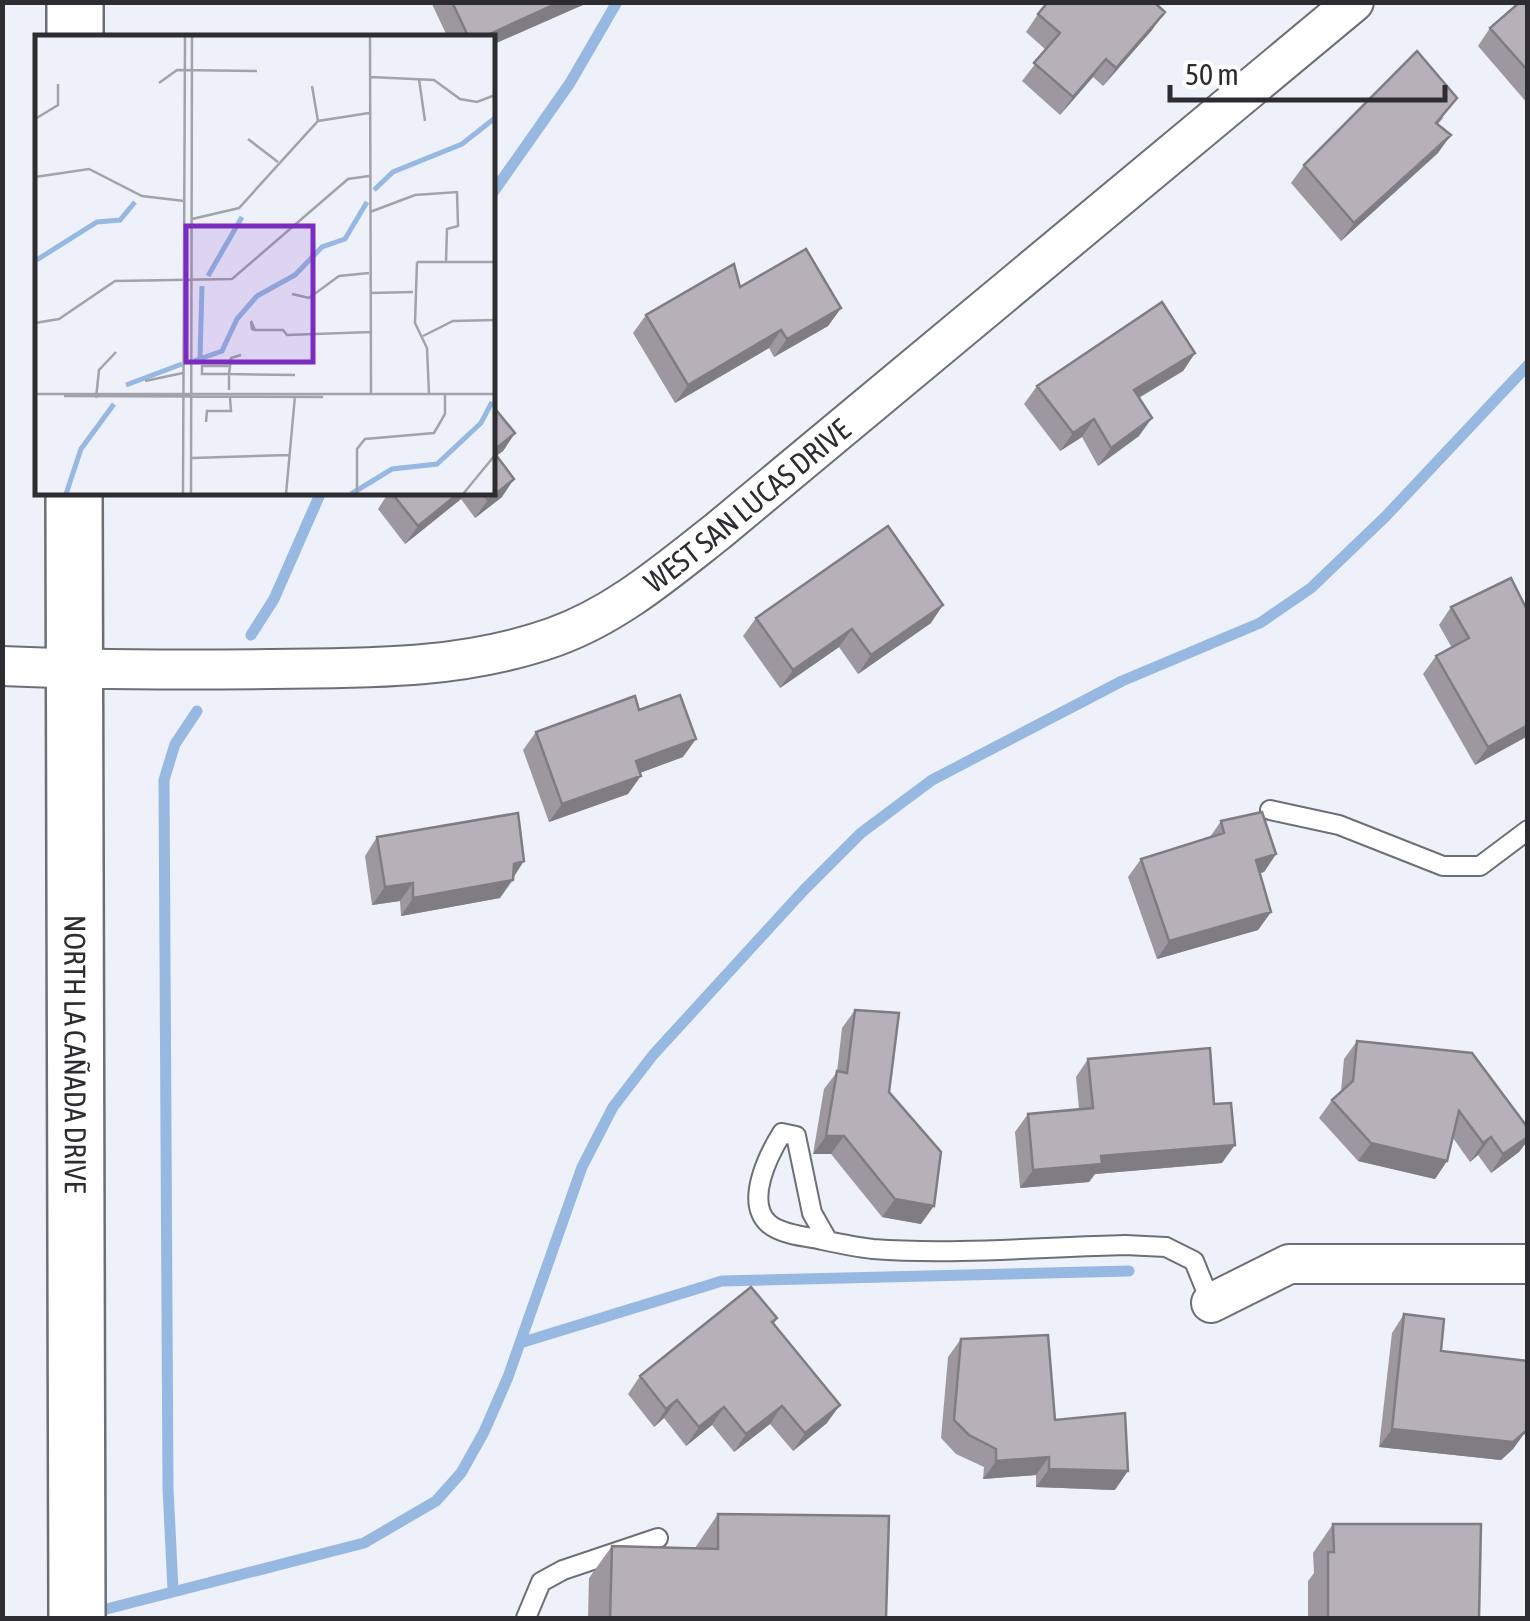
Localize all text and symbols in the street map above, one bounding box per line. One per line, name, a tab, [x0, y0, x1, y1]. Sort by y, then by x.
inset map	[35, 35, 495, 495]
scale bar	[1170, 40, 1445, 102]
text: 50 m	[1185, 57, 1239, 91]
street label: WEST SAN LUCAS DRIVE	[638, 412, 857, 599]
street label: NORTH LA CAÑADA DRIVE	[58, 915, 93, 1194]

